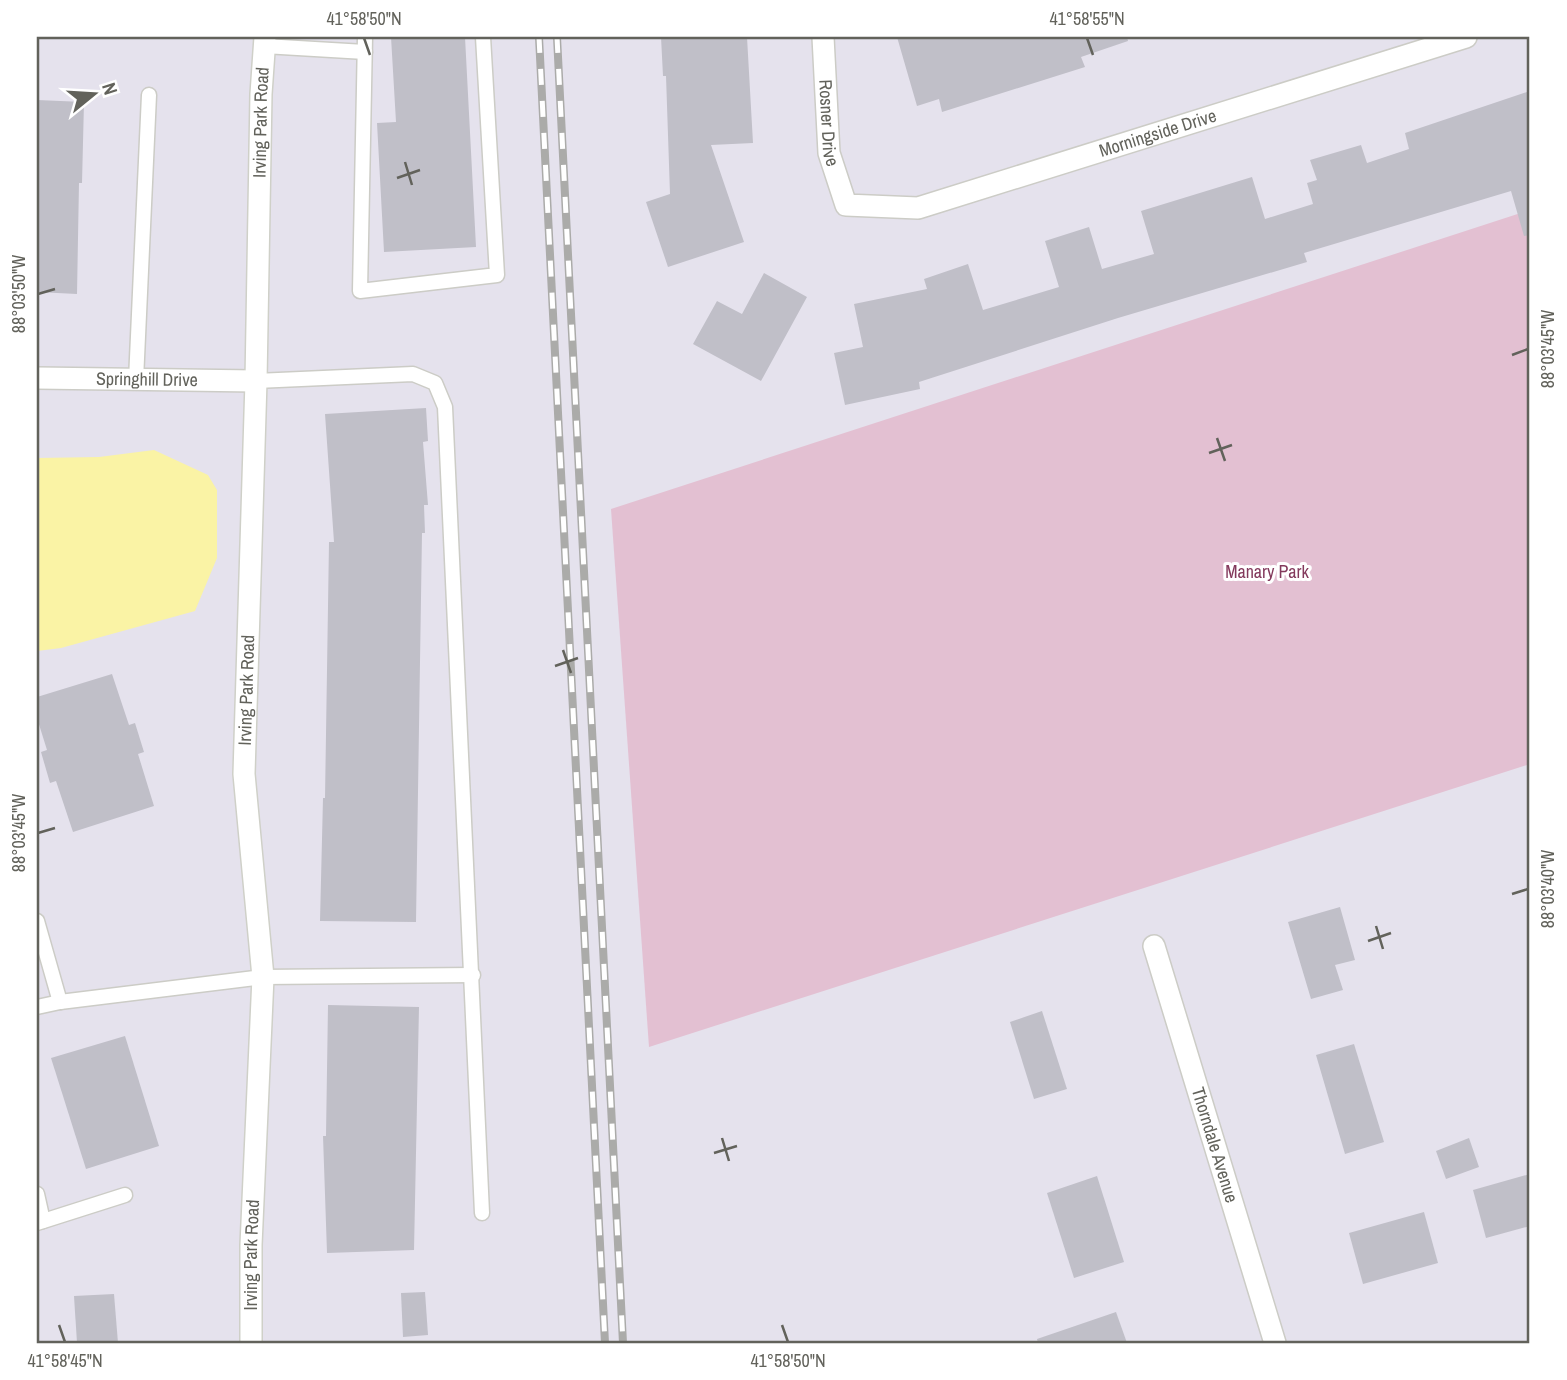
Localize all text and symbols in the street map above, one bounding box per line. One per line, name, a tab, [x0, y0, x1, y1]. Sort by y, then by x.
text: 41°58'50"N	[326, 6, 402, 31]
text: 41°58'55"N	[1049, 6, 1125, 31]
north arrow	[60, 60, 130, 130]
street label: Irving Park Road	[247, 66, 275, 178]
text: N	[96, 79, 124, 98]
street label: Rosner Drive	[813, 79, 846, 169]
street label: Morningside Drive	[1096, 103, 1219, 163]
text: 88°03'50"W	[6, 255, 31, 333]
text: 88°03'45"W	[1535, 310, 1560, 388]
street label: Springhill Drive	[96, 366, 198, 392]
park label: Manary Park	[1225, 559, 1309, 584]
street label: Irving Park Road	[232, 634, 260, 746]
text: 88°03'45"W	[6, 794, 31, 872]
text: 88°03'40"W	[1535, 850, 1560, 928]
street label: Thorndale Avenue	[1186, 1084, 1245, 1206]
street label: Irving Park Road	[238, 1199, 265, 1310]
text: 41°58'45"N	[27, 1348, 103, 1373]
text: 41°58'50"N	[750, 1348, 826, 1373]

